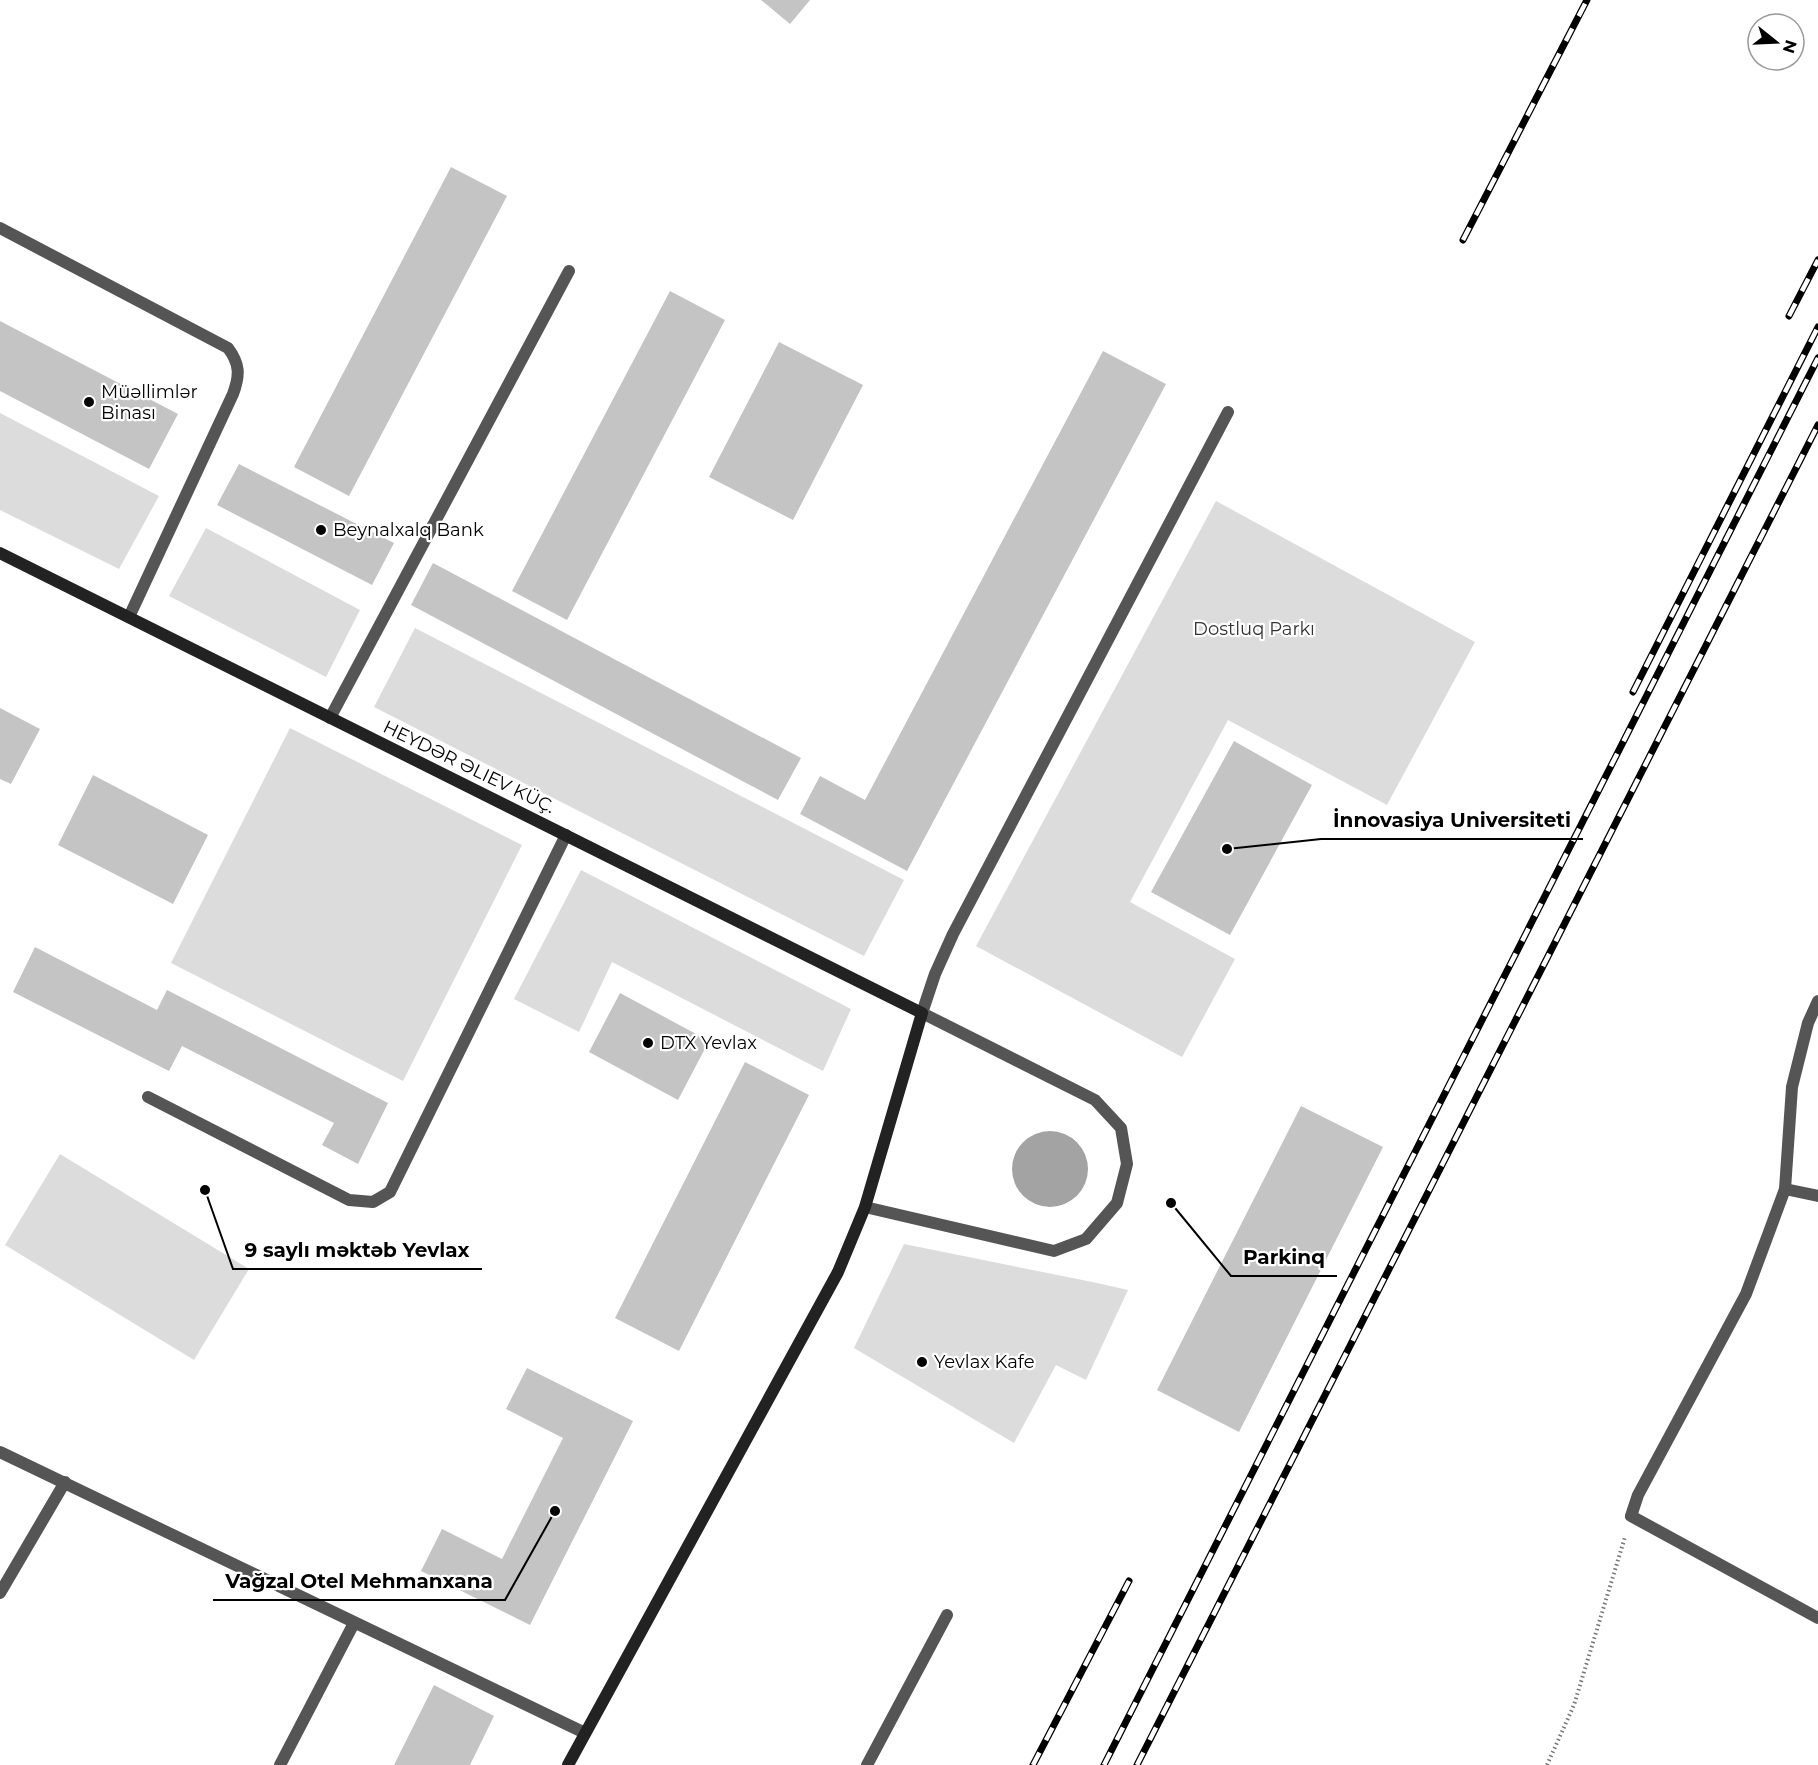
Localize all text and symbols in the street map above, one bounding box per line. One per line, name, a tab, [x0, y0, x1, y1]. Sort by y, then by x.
north arrow	[1746, 12, 1806, 72]
text: N	[1779, 37, 1801, 56]
place label: Müəllimlər Binası	[101, 381, 198, 424]
marker: Müəllimlər Binası	[82, 395, 96, 409]
place label: Beynalxalq Bank	[333, 519, 484, 541]
marker: Beynalxalq Bank	[314, 523, 328, 537]
park label: Dostluq Parkı	[1193, 618, 1315, 640]
street label: HEYDƏR ƏLIEV KÜÇ.	[379, 716, 559, 818]
callout: İnnovasiya Universiteti	[1321, 801, 1583, 839]
text: İnnovasiya Universiteti	[1333, 808, 1571, 832]
place label: DTX Yevlax	[660, 1032, 757, 1054]
marker: DTX Yevlax	[641, 1036, 655, 1050]
callout: 9 saylı məktəb Yevlax	[233, 1231, 482, 1269]
text: 9 saylı məktəb Yevlax	[244, 1238, 470, 1262]
callout: Parkinq	[1231, 1238, 1337, 1276]
text: Parkinq	[1243, 1245, 1325, 1269]
place label: Yevlax Kafe	[934, 1351, 1035, 1373]
marker: Yevlax Kafe	[915, 1355, 929, 1369]
callout: Vağzal Otel Mehmanxana	[213, 1562, 505, 1600]
text: Vağzal Otel Mehmanxana	[224, 1569, 493, 1593]

